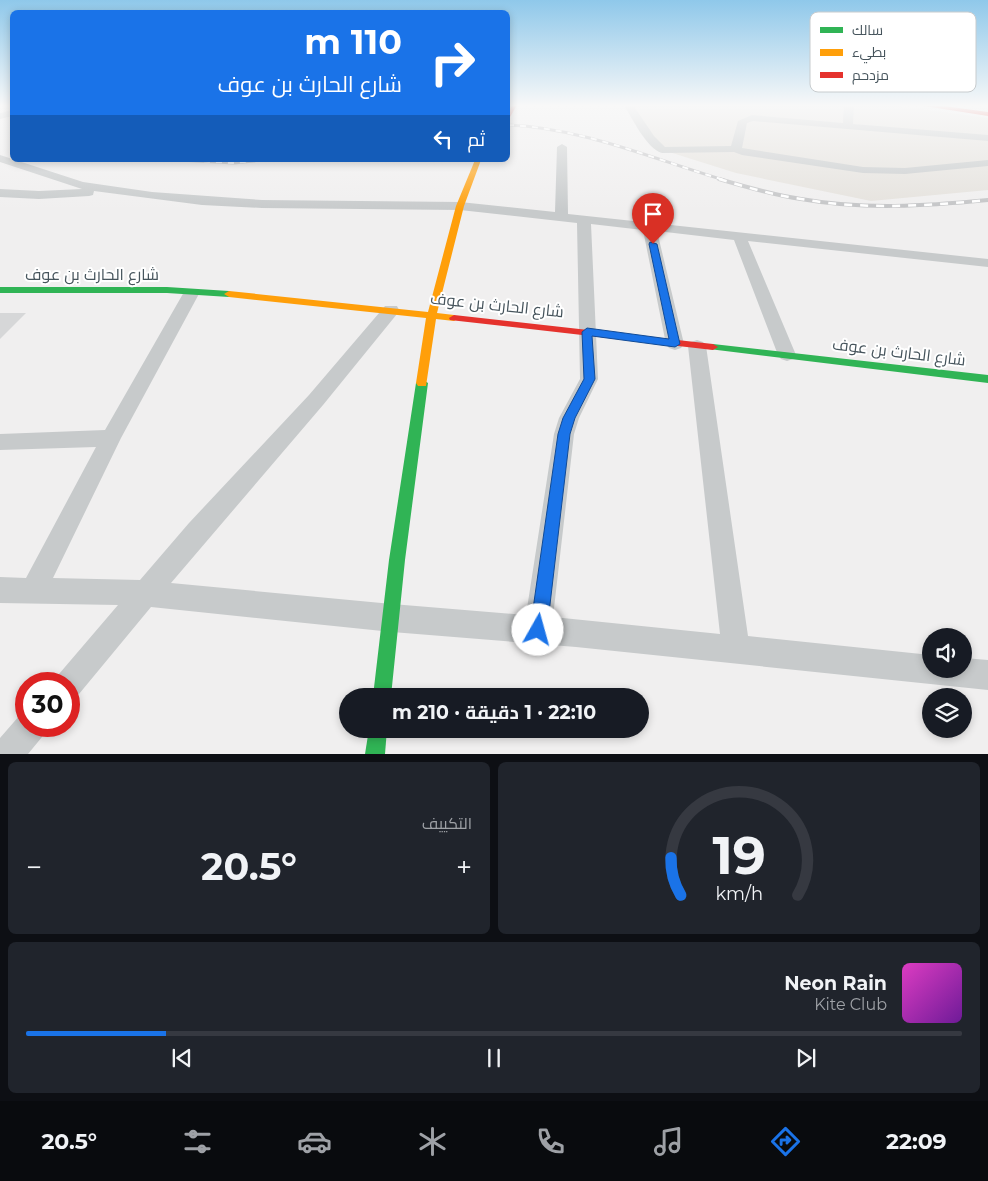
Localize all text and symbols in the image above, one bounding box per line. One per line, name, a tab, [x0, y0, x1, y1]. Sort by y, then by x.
legend	[810, 12, 976, 92]
text: 110 m	[304, 20, 402, 63]
text: سالك	[852, 21, 883, 39]
icon: right	[420, 30, 485, 95]
text: بطيء	[852, 43, 886, 64]
text: مزدحم	[852, 66, 889, 85]
text: شارع الحارث بن عوف	[217, 71, 402, 98]
icon: left	[429, 125, 457, 153]
text: ثم	[467, 128, 485, 151]
pin	[632, 193, 674, 244]
icon: arrive	[639, 200, 667, 228]
street label: شارع الحارث بن عوف	[25, 265, 159, 286]
street label: شارع الحارث بن عوف	[429, 289, 565, 323]
street label: شارع الحارث بن عوف	[831, 334, 967, 372]
position arrow	[511, 603, 563, 655]
map controls	[922, 628, 972, 738]
button: sound	[922, 628, 972, 678]
speed limit sign: 30	[15, 672, 80, 737]
button: layers	[922, 688, 972, 738]
text: 22:10 · 1 دقيقة · 210 m	[392, 701, 596, 724]
text: التكييف	[422, 814, 472, 833]
text: 19	[712, 824, 766, 887]
text: 20.5°	[201, 843, 297, 890]
text: −	[26, 850, 42, 884]
text: +	[456, 850, 472, 884]
text: km/h	[715, 883, 763, 904]
text: Neon Rain	[784, 972, 887, 995]
text: Kite Club	[814, 995, 887, 1014]
icon: previous	[168, 1044, 196, 1072]
icon: pause	[480, 1044, 508, 1072]
icon: next	[792, 1044, 820, 1072]
icon: filters	[180, 1124, 215, 1159]
icon: car	[297, 1124, 332, 1159]
icon: climate	[415, 1124, 450, 1159]
icon: phone	[533, 1124, 568, 1159]
icon: music	[651, 1124, 686, 1159]
icon: directions	[768, 1124, 803, 1159]
text: 20.5°	[41, 1128, 97, 1155]
text: 22:09	[886, 1128, 947, 1155]

